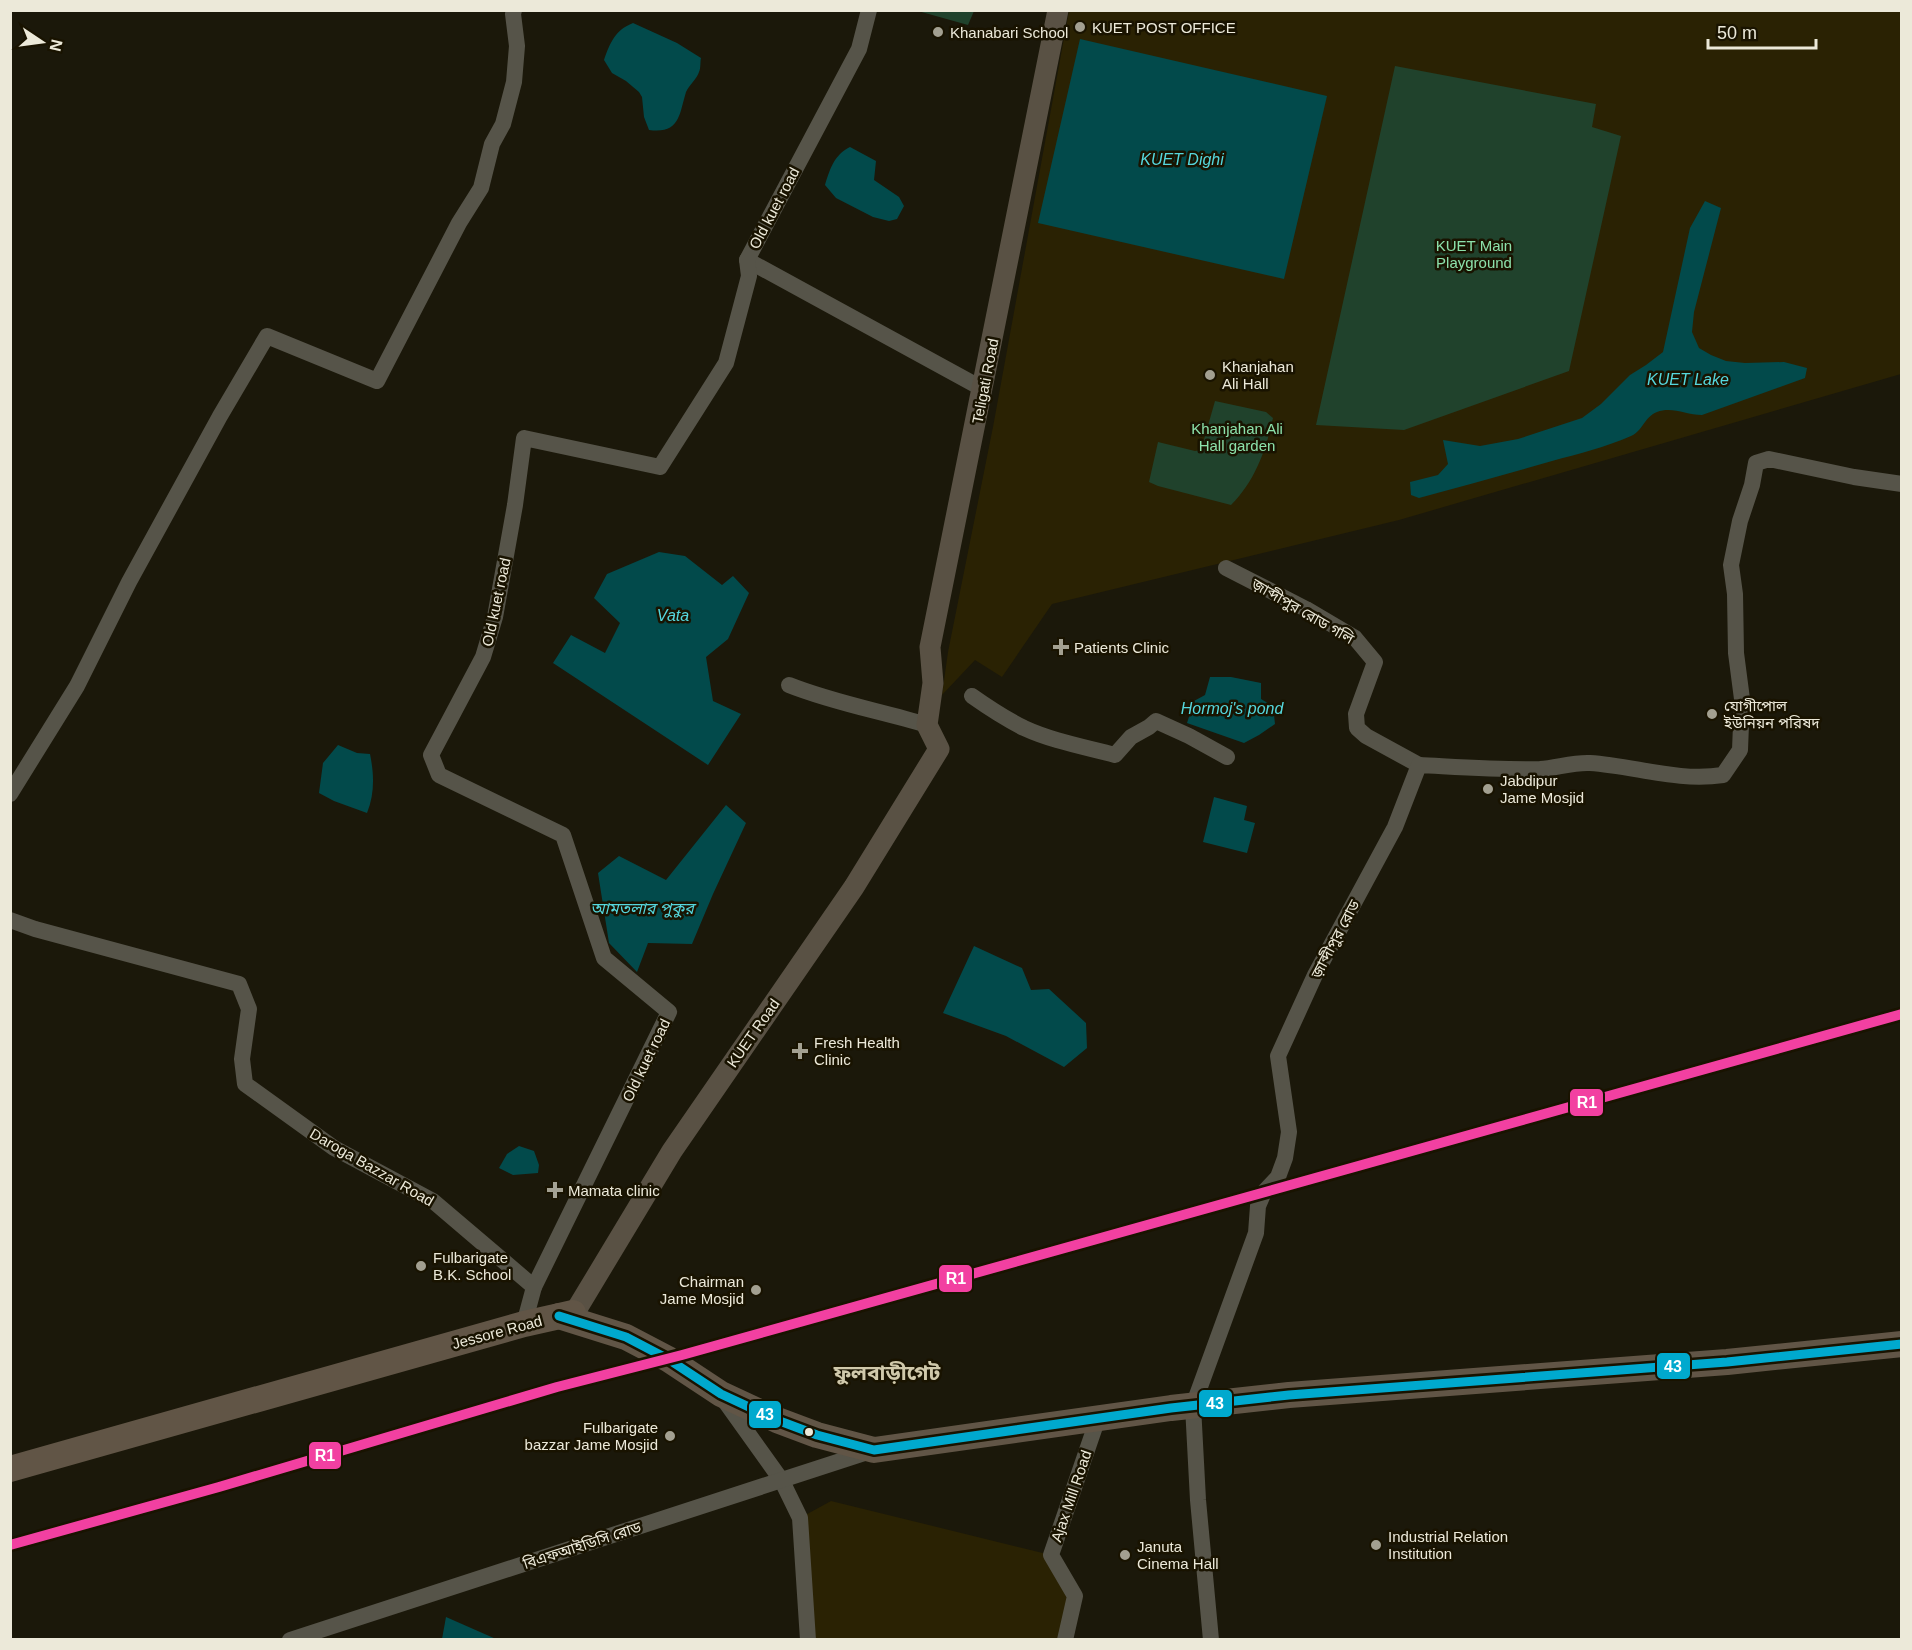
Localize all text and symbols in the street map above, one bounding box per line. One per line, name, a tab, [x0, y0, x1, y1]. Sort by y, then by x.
north arrow	[12, 12, 72, 72]
scale bar	[1708, 12, 1816, 50]
place label: KUET POST OFFICE	[1092, 19, 1236, 36]
marker: KUET POST OFFICE	[1073, 20, 1087, 34]
text: 50 m	[1717, 23, 1757, 43]
place label: Khanabari School	[950, 24, 1068, 41]
marker: Khanabari School	[931, 25, 945, 39]
text: N	[47, 38, 66, 53]
water label: KUET Dighi	[1140, 151, 1224, 168]
street label: Old kuet road	[745, 164, 803, 252]
park label: KUET Main Playground	[1436, 237, 1512, 271]
street label: Teligati Road	[968, 337, 1002, 425]
place label: Khanjahan Ali Hall	[1222, 358, 1294, 392]
marker: Khanjahan Ali Hall	[1203, 368, 1217, 382]
water label: KUET Lake	[1647, 371, 1729, 388]
park label: Khanjahan Ali Hall garden	[1191, 420, 1283, 454]
street label: Old kuet road	[478, 556, 514, 648]
street label: জ়াব্দীপুর রোড গলি	[1248, 574, 1358, 648]
water label: Vata	[657, 607, 689, 624]
marker: Patients Clinic	[1052, 638, 1070, 656]
place label: Patients Clinic	[1074, 639, 1170, 656]
place label: যোগীপোল ইউনিয়ন পরিষদ	[1723, 697, 1820, 731]
water label: Hormoj's pond	[1181, 700, 1284, 717]
marker: যোগীপোল ইউনিয়ন পরিষদ	[1705, 707, 1719, 721]
place label: Jabdipur Jame Mosjid	[1500, 772, 1584, 806]
marker: Jabdipur Jame Mosjid	[1481, 782, 1495, 796]
street label: জ়াব্দীপুর রোড	[1307, 897, 1364, 982]
water label: আমতলার পুকুর	[590, 900, 697, 918]
street label: KUET Road	[723, 995, 783, 1071]
street label: Old kuet road	[619, 1016, 673, 1104]
place label: Fresh Health Clinic	[814, 1034, 900, 1068]
marker: Fresh Health Clinic	[791, 1042, 809, 1060]
line badge: R1	[1569, 1088, 1604, 1117]
text: R1	[1577, 1094, 1597, 1111]
street label: Daroga Bazzar Road	[307, 1125, 437, 1209]
marker: Mamata clinic	[546, 1181, 564, 1199]
place label: Mamata clinic	[568, 1182, 660, 1199]
place label: Fulbarigate B.K. School	[433, 1249, 511, 1283]
marker: Fulbarigate B.K. School	[414, 1259, 428, 1273]
line badge: R1	[938, 1264, 973, 1293]
text: R1	[946, 1270, 966, 1287]
place label: Chairman Jame Mosjid	[660, 1273, 744, 1307]
marker: Chairman Jame Mosjid	[749, 1283, 763, 1297]
street label: Jessore Road	[450, 1312, 544, 1352]
line badge: 43	[1656, 1352, 1691, 1380]
text: 43	[1664, 1358, 1682, 1375]
district label: ফুলবাড়ীগেট	[833, 1361, 941, 1385]
line badge: 43	[1198, 1389, 1233, 1418]
text: 43	[1206, 1395, 1224, 1412]
line badge: 43	[748, 1400, 782, 1429]
text: 43	[756, 1406, 774, 1423]
place label: Fulbarigate bazzar Jame Mosjid	[525, 1419, 658, 1453]
unlabelled marker	[803, 1426, 815, 1438]
marker: Fulbarigate bazzar Jame Mosjid	[663, 1429, 677, 1443]
line badge: R1	[308, 1441, 342, 1470]
text: R1	[315, 1447, 335, 1464]
street label: Ajax Mill Road	[1047, 1448, 1095, 1544]
street label: বিএফআইডিসি রোড	[520, 1518, 643, 1572]
place label: Industrial Relation Institution	[1388, 1528, 1508, 1562]
place label: Januta Cinema Hall	[1137, 1538, 1219, 1572]
marker: Industrial Relation Institution	[1369, 1538, 1383, 1552]
marker: Januta Cinema Hall	[1118, 1548, 1132, 1562]

